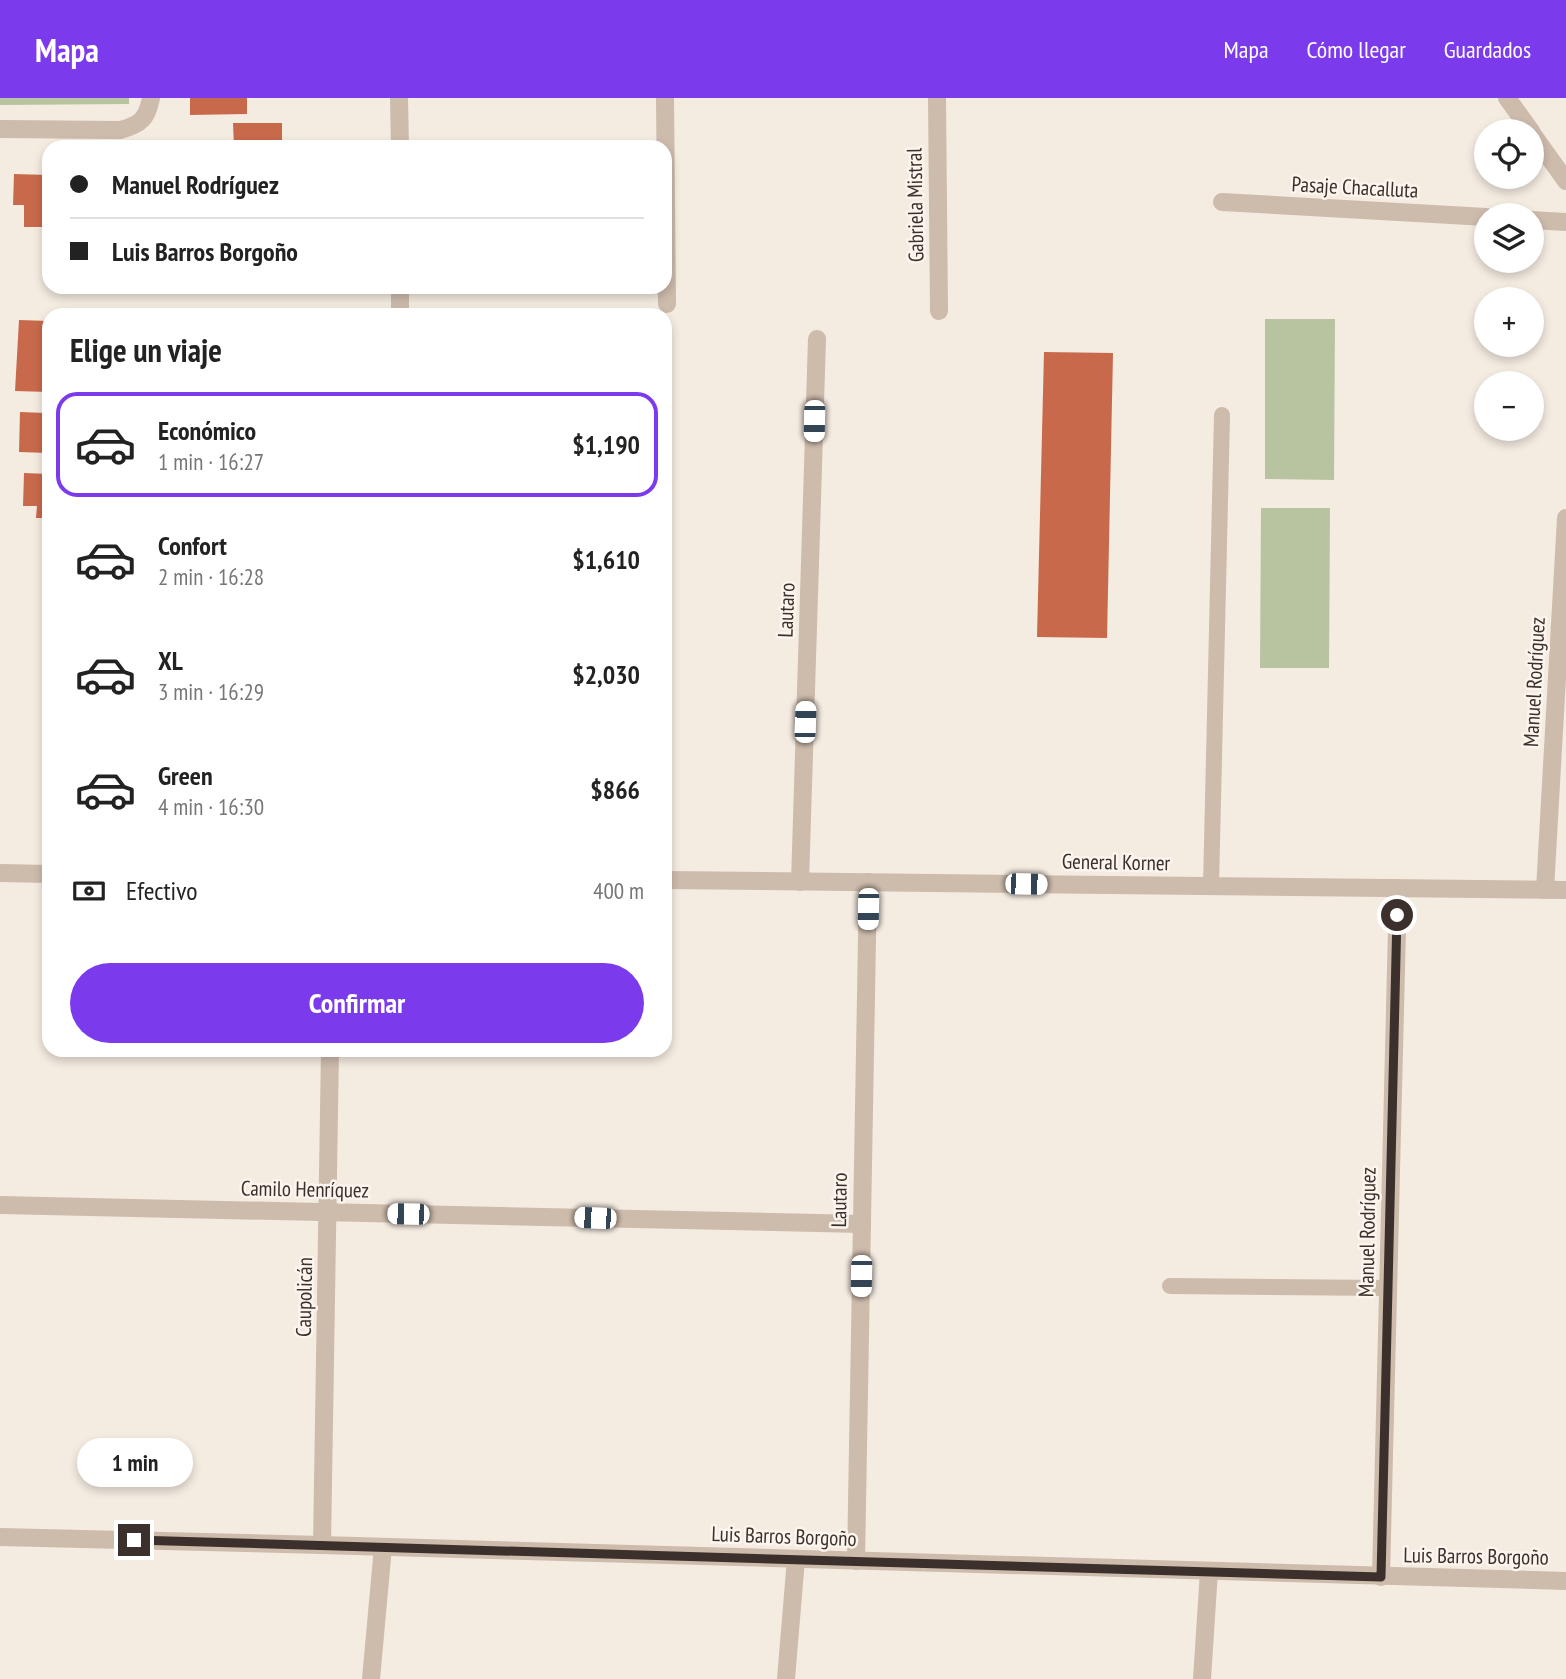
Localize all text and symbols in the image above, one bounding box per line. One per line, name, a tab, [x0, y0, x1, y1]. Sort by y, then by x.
text: Mapa	[35, 28, 99, 71]
text: Mapa	[1224, 34, 1269, 65]
text: Cómo llegar	[1307, 34, 1406, 65]
text: Guardados	[1444, 34, 1531, 65]
map controls	[1474, 119, 1544, 441]
button: locate	[1474, 119, 1544, 189]
street label: Gabriela Mistral	[901, 147, 929, 262]
text: Manuel Rodríguez	[112, 168, 279, 201]
street label: Pasaje Chacalluta	[1291, 170, 1419, 204]
button: layers	[1474, 203, 1544, 273]
text: Luis Barros Borgoño	[112, 235, 298, 268]
button: +	[1474, 287, 1544, 357]
text: Elige un viaje	[70, 329, 222, 371]
button: −	[1474, 371, 1544, 441]
car	[804, 400, 825, 442]
icon: car	[74, 413, 137, 476]
text: Económico	[158, 414, 256, 447]
text: $1,190	[572, 428, 640, 461]
text: 1 min · 16:27	[158, 447, 264, 476]
icon: car	[74, 528, 137, 591]
text: Confort	[158, 529, 227, 562]
text: $1,610	[572, 543, 640, 576]
text: 2 min · 16:28	[158, 562, 264, 591]
street label: Lautaro	[772, 582, 800, 638]
street label: Manuel Rodríguez	[1517, 616, 1551, 748]
icon: car	[74, 643, 137, 706]
text: XL	[158, 644, 183, 677]
text: $2,030	[572, 658, 640, 691]
text: 3 min · 16:29	[158, 677, 264, 706]
car	[794, 701, 817, 743]
icon: car	[74, 758, 137, 821]
text: Green	[158, 759, 213, 792]
text: $866	[590, 773, 640, 806]
text: 4 min · 16:30	[158, 792, 264, 821]
street label: General Korner	[1062, 848, 1171, 876]
icon: cash	[70, 872, 108, 910]
car	[1005, 873, 1048, 895]
text: Efectivo	[126, 874, 198, 907]
text: 400 m	[593, 876, 644, 905]
car	[858, 888, 879, 930]
route start	[1381, 899, 1413, 931]
button: Confirmar	[70, 963, 644, 1043]
street label: Manuel Rodríguez	[1352, 1167, 1382, 1297]
street label: Lautaro	[825, 1172, 853, 1228]
street label: Camilo Henríquez	[241, 1174, 369, 1204]
car	[387, 1203, 430, 1225]
car	[574, 1207, 617, 1229]
car	[851, 1255, 872, 1297]
street label: Caupolicán	[290, 1257, 318, 1337]
callout: 1 min	[76, 1438, 192, 1488]
text: 1 min	[112, 1448, 158, 1477]
street label: Luis Barros Borgoño	[711, 1520, 857, 1552]
route end	[118, 1524, 150, 1556]
street label: Luis Barros Borgoño	[1403, 1541, 1549, 1571]

